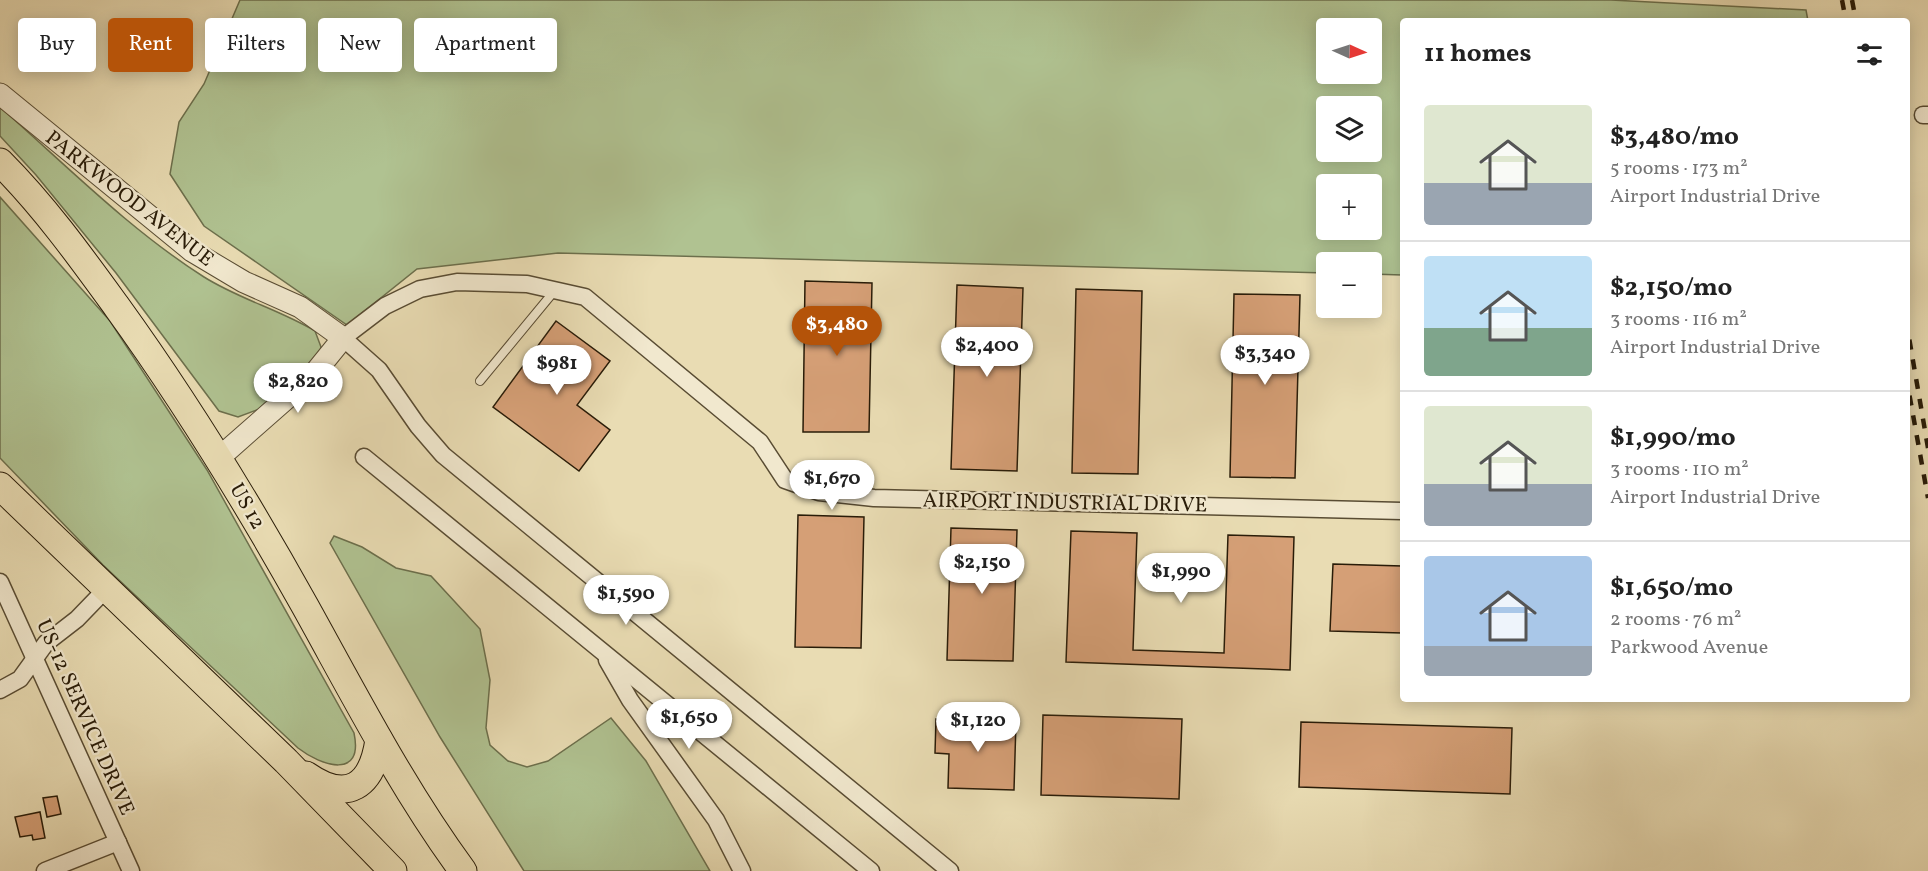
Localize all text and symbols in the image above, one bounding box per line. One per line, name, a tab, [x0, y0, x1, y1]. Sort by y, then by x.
chip: Buy	[18, 18, 96, 72]
chip: Rent	[108, 18, 193, 72]
chip: Filters	[205, 18, 306, 72]
chip: New	[318, 18, 402, 72]
chip: Apartment	[414, 18, 557, 72]
north arrow	[1316, 18, 1382, 84]
map controls	[1316, 18, 1382, 318]
text: 11 homes	[1424, 36, 1531, 72]
icon: filters	[1853, 38, 1886, 71]
button: layers	[1316, 96, 1382, 162]
text: $3,480/mo	[1610, 119, 1739, 155]
street label: PARKWOOD AVENUE	[39, 124, 219, 274]
icon: home	[1472, 129, 1544, 201]
text: 5 rooms · 173 m²	[1610, 155, 1748, 183]
button: +	[1316, 174, 1382, 240]
text: Airport Industrial Drive	[1610, 183, 1820, 211]
button: −	[1316, 252, 1382, 318]
text: $2,150/mo	[1610, 270, 1732, 306]
icon: home	[1472, 280, 1544, 352]
pin: $3,480	[788, 306, 886, 357]
text: 3 rooms · 116 m²	[1610, 306, 1747, 334]
text: $3,480	[806, 311, 868, 339]
pin: $2,400	[938, 327, 1036, 378]
text: $2,400	[955, 332, 1019, 360]
text: Airport Industrial Drive	[1610, 334, 1820, 362]
pin: $3,340	[1216, 335, 1314, 386]
text: $3,340	[1235, 340, 1296, 368]
pin: $981	[521, 345, 593, 396]
text: $981	[536, 350, 578, 378]
pin: $2,820	[249, 363, 347, 414]
text: $2,820	[268, 368, 328, 396]
text: $1,990/mo	[1610, 420, 1736, 456]
icon: home	[1472, 430, 1544, 502]
text: 3 rooms · 110 m²	[1610, 456, 1749, 484]
pin: $1,670	[783, 460, 881, 511]
text: $1,670	[803, 465, 861, 493]
street label: US 12	[222, 478, 272, 535]
text: Airport Industrial Drive	[1610, 484, 1820, 512]
street label: AIRPORT INDUSTRIAL DRIVE	[922, 487, 1208, 520]
pin: $2,150	[933, 544, 1031, 595]
text: $2,150	[953, 549, 1011, 577]
pin: $1,990	[1132, 553, 1230, 604]
text: $1,990	[1151, 558, 1211, 586]
text: $1,650/mo	[1610, 570, 1733, 606]
pin: $1,590	[577, 575, 675, 626]
text: $1,590	[597, 580, 655, 608]
icon: home	[1472, 580, 1544, 652]
text: 2 rooms · 76 m²	[1610, 606, 1742, 634]
street label: US-12 SERVICE DRIVE	[28, 615, 141, 820]
text: Parkwood Avenue	[1610, 634, 1768, 662]
pin: $1,650	[640, 699, 738, 750]
pin: $1,120	[929, 702, 1027, 753]
text: $1,650	[660, 704, 718, 732]
text: $1,120	[950, 707, 1006, 735]

